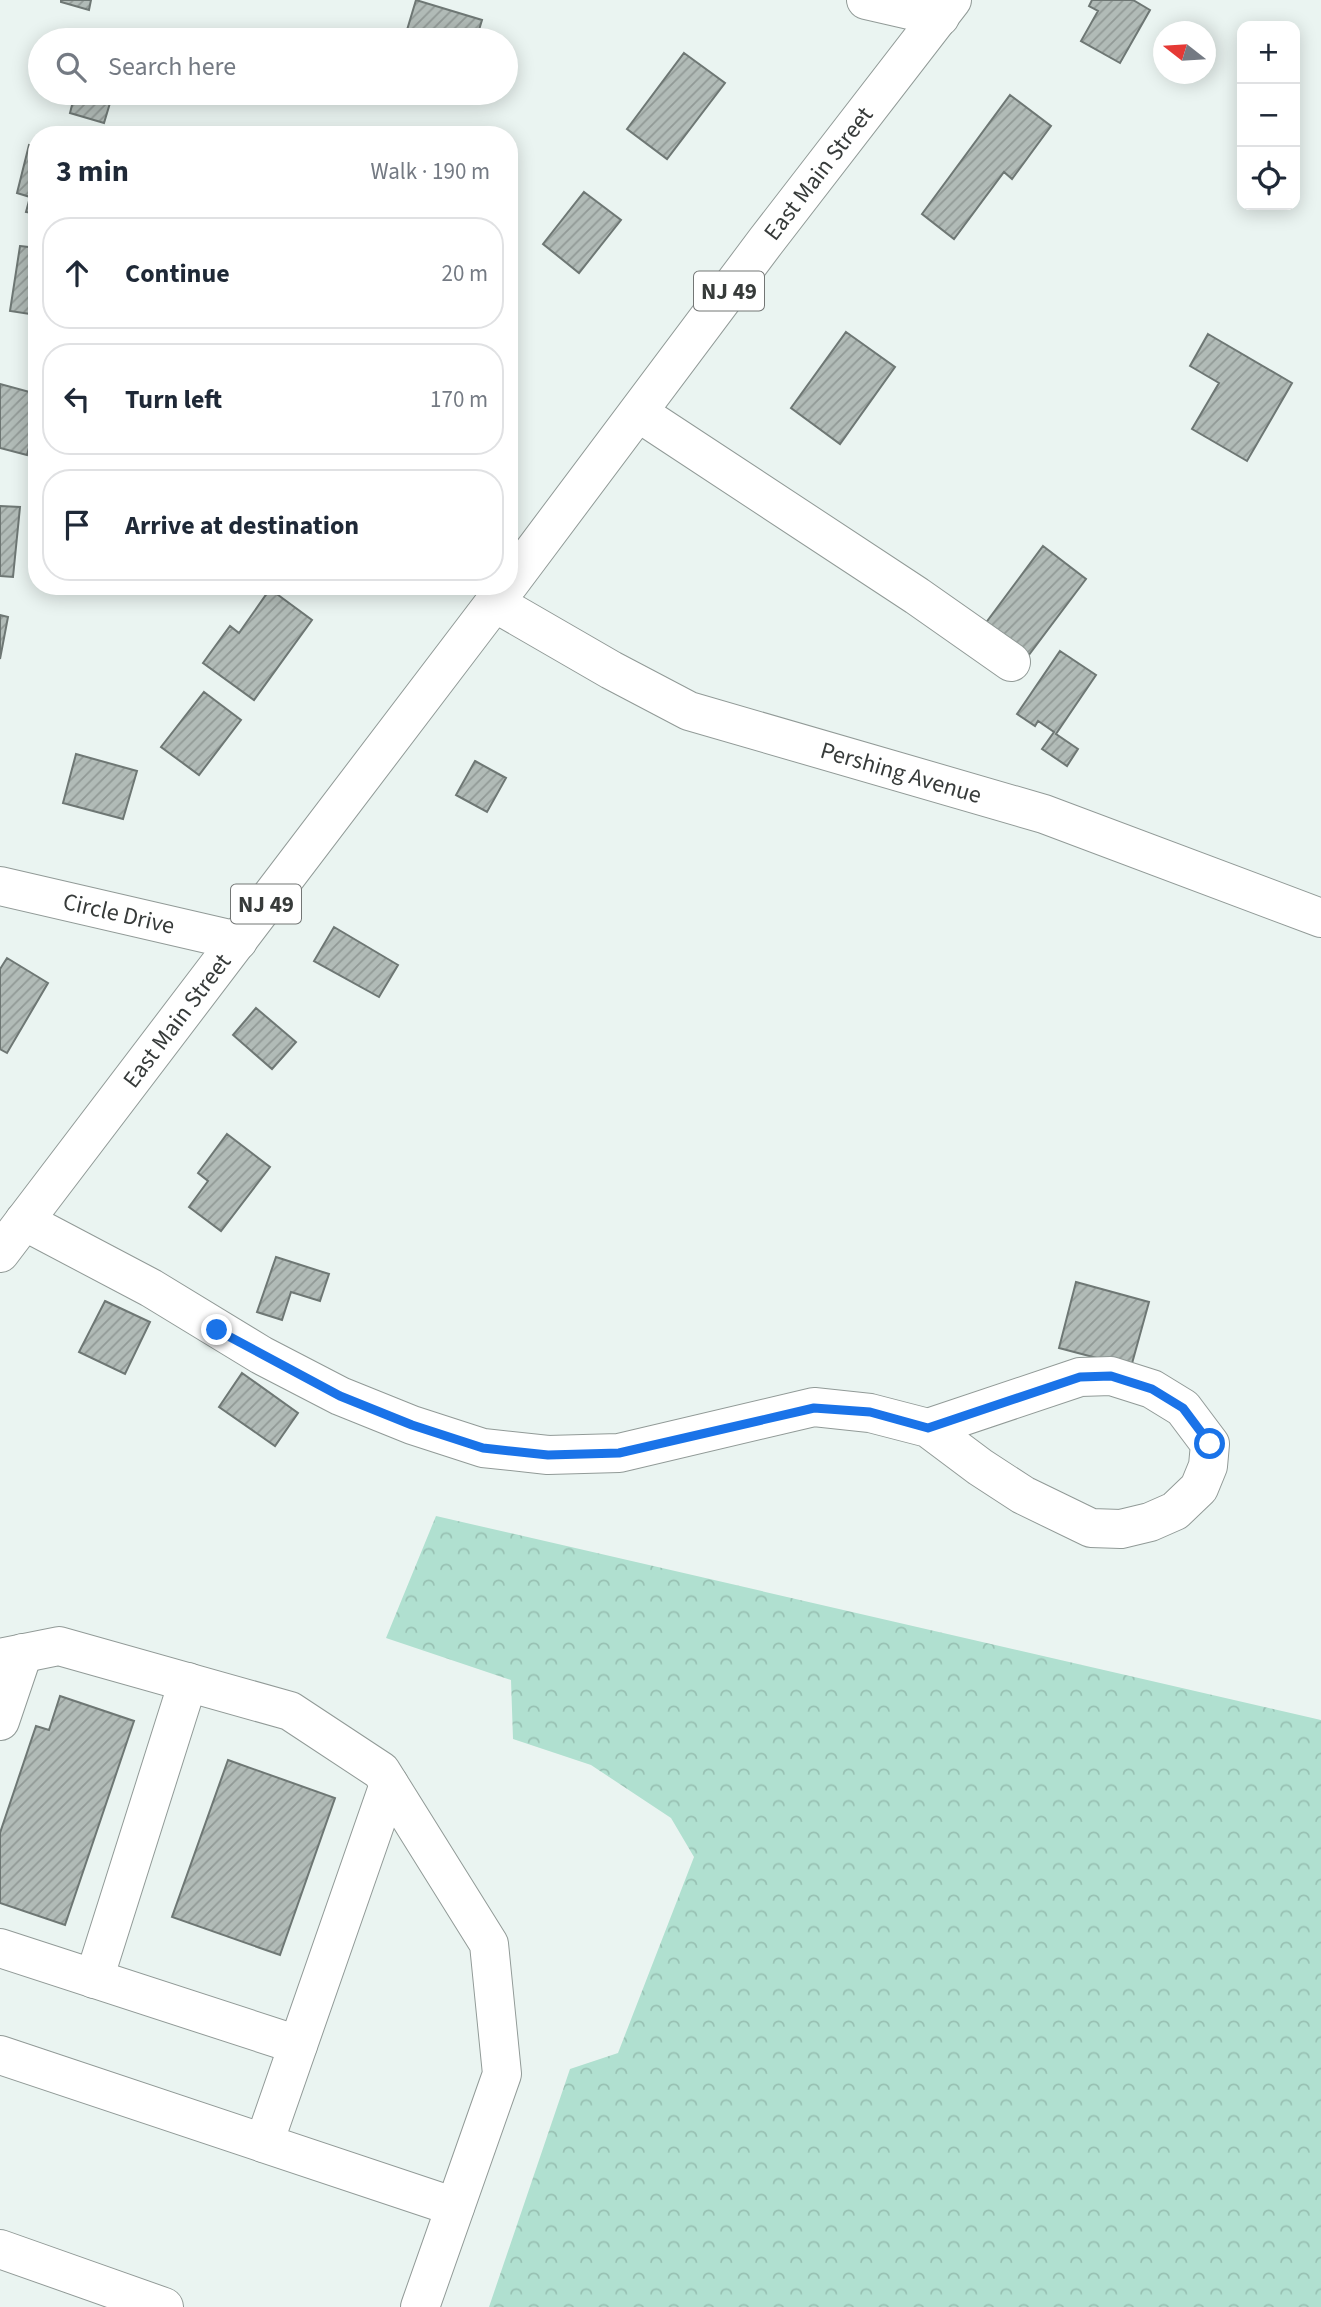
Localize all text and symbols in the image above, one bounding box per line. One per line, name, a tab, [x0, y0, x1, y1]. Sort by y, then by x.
north arrow	[1153, 21, 1216, 84]
map controls	[1237, 21, 1300, 210]
button: +	[1237, 21, 1300, 84]
search box	[28, 28, 518, 105]
icon: search	[52, 48, 90, 86]
text: Search here	[108, 48, 236, 85]
button: −	[1237, 84, 1300, 147]
street label: East Main Street	[756, 99, 882, 248]
button: locate	[1237, 147, 1300, 210]
text: 3 min	[56, 150, 129, 193]
text: Walk · 190 m	[371, 155, 490, 188]
icon: ahead	[58, 254, 96, 292]
text: Continue	[125, 255, 230, 292]
text: 20 m	[441, 257, 488, 290]
road number: NJ 49	[694, 272, 764, 310]
icon: left	[58, 380, 96, 418]
text: Turn left	[125, 381, 222, 418]
text: 170 m	[430, 383, 488, 416]
icon: arrive	[58, 506, 96, 544]
text: Arrive at destination	[125, 507, 359, 544]
street label: Pershing Avenue	[816, 733, 986, 813]
street label: Circle Drive	[59, 884, 178, 944]
road number: NJ 49	[231, 884, 301, 923]
street label: East Main Street	[114, 946, 240, 1095]
route end	[201, 1314, 232, 1345]
route start	[1194, 1428, 1225, 1459]

